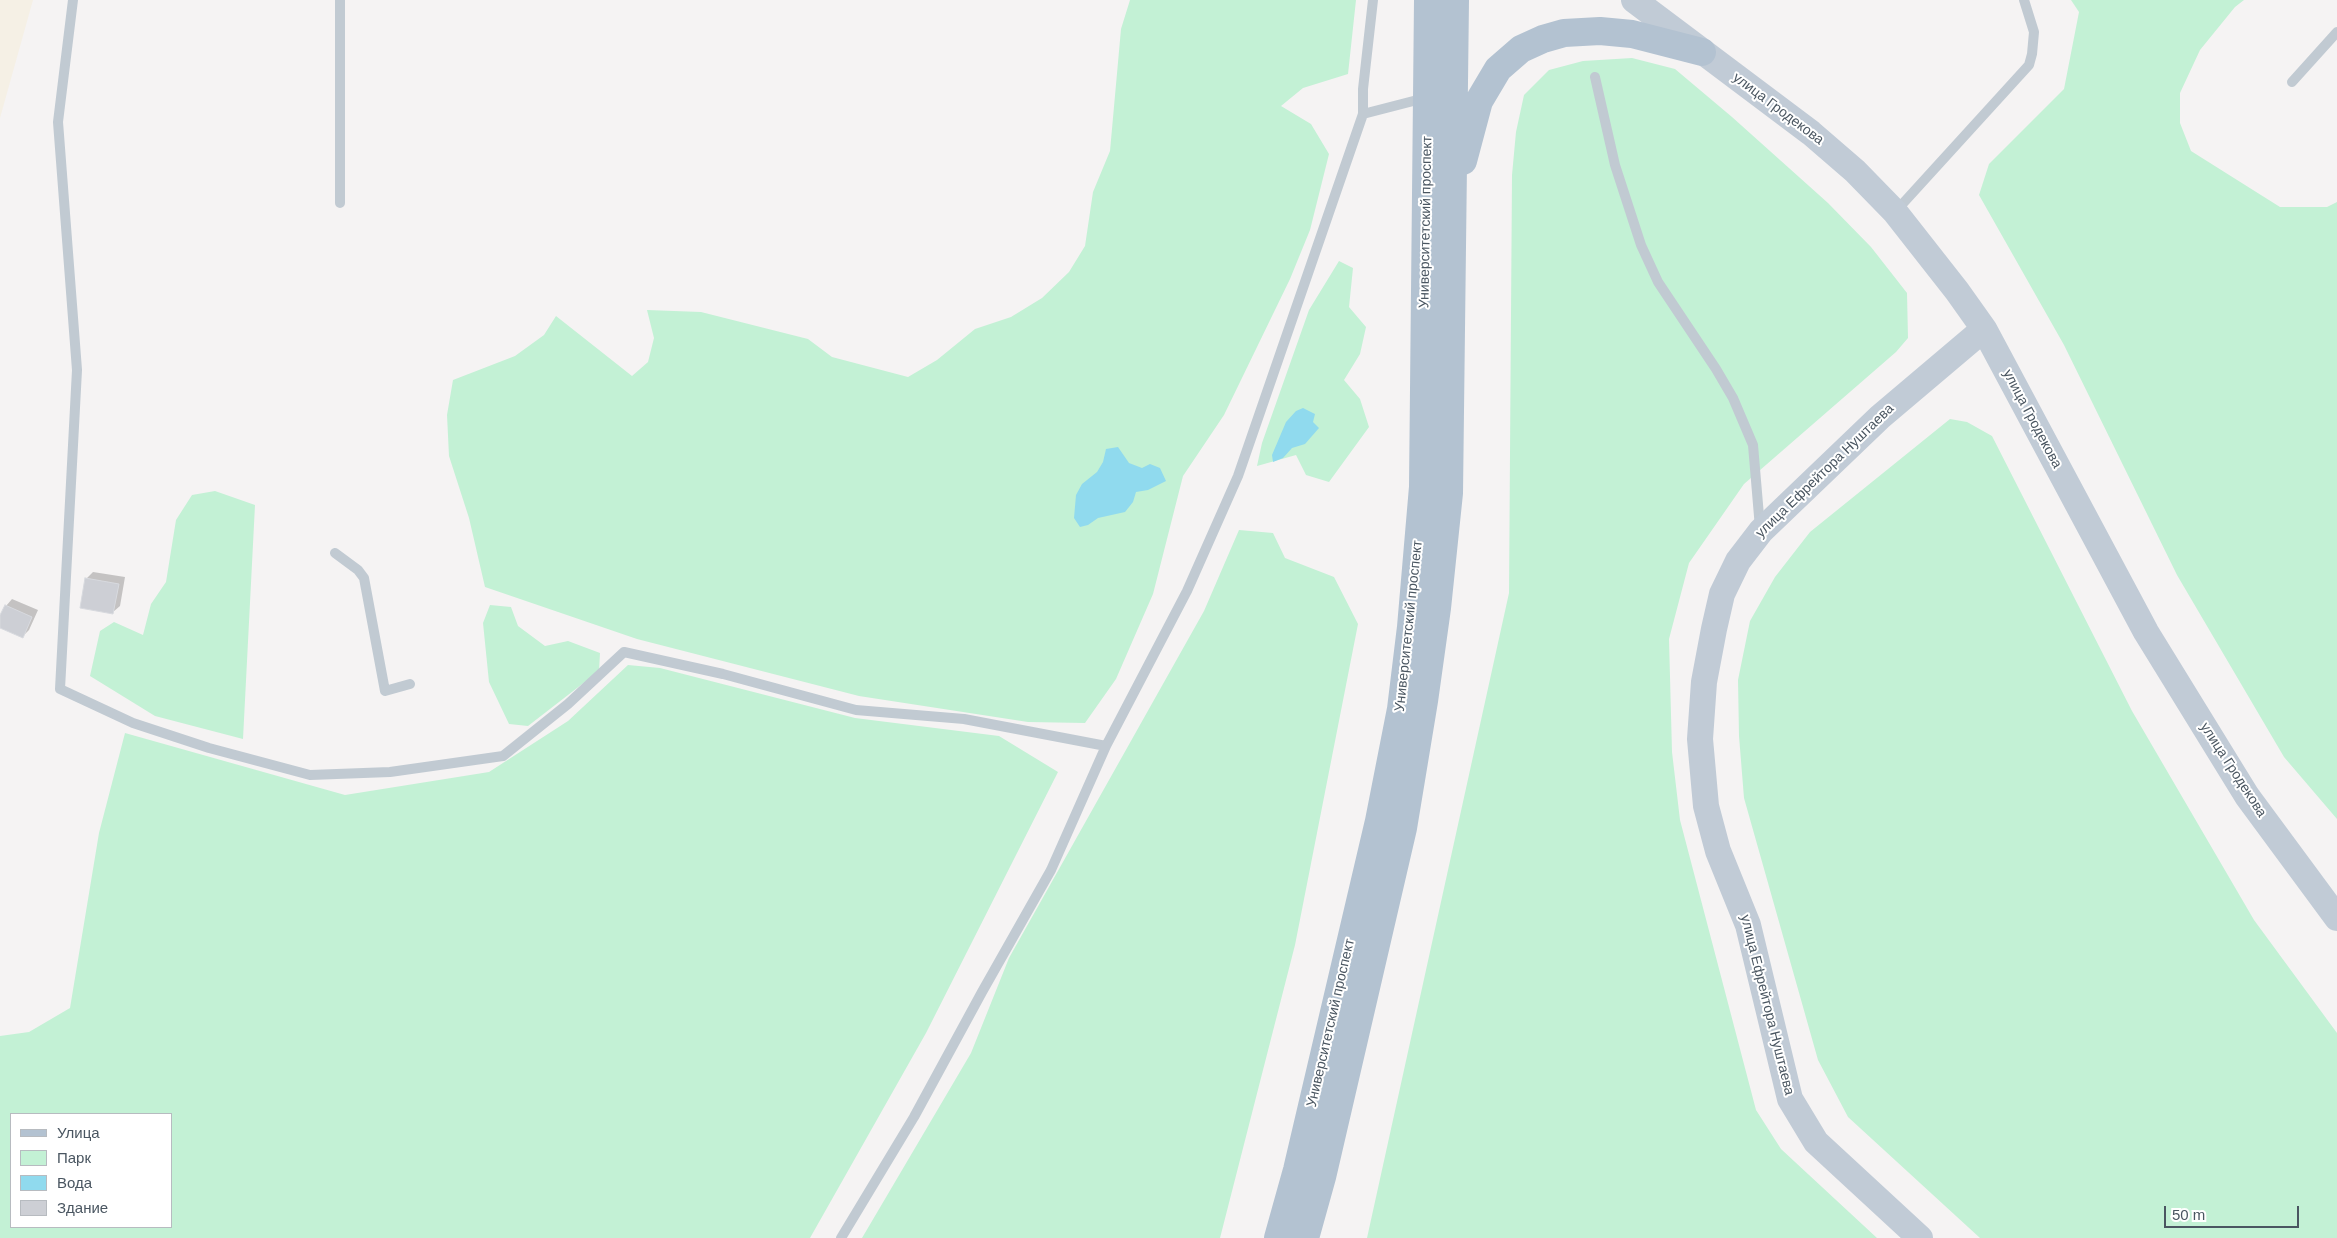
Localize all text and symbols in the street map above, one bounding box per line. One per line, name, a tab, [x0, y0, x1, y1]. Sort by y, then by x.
street label: улица Гродекова	[1729, 69, 1827, 149]
street label: Университетский проспект	[1416, 136, 1436, 308]
street label: улица Гродекова	[1999, 367, 2065, 471]
street label: улица Ефрейтора Нуштаева	[1752, 401, 1898, 541]
street label: Университетский проспект	[1392, 539, 1426, 713]
street label: улица Гродекова	[2196, 719, 2270, 821]
street label: улица Ефрейтора Нуштаева	[1736, 913, 1798, 1097]
street label: Университетский проспект	[1303, 937, 1359, 1109]
legend	[10, 1113, 172, 1228]
text: Улица	[57, 1124, 100, 1141]
text: Парк	[57, 1149, 91, 1166]
text: Вода	[57, 1174, 92, 1191]
scale bar	[2167, 1196, 2302, 1228]
text: Здание	[57, 1199, 108, 1216]
text: 50 m	[2172, 1206, 2205, 1223]

